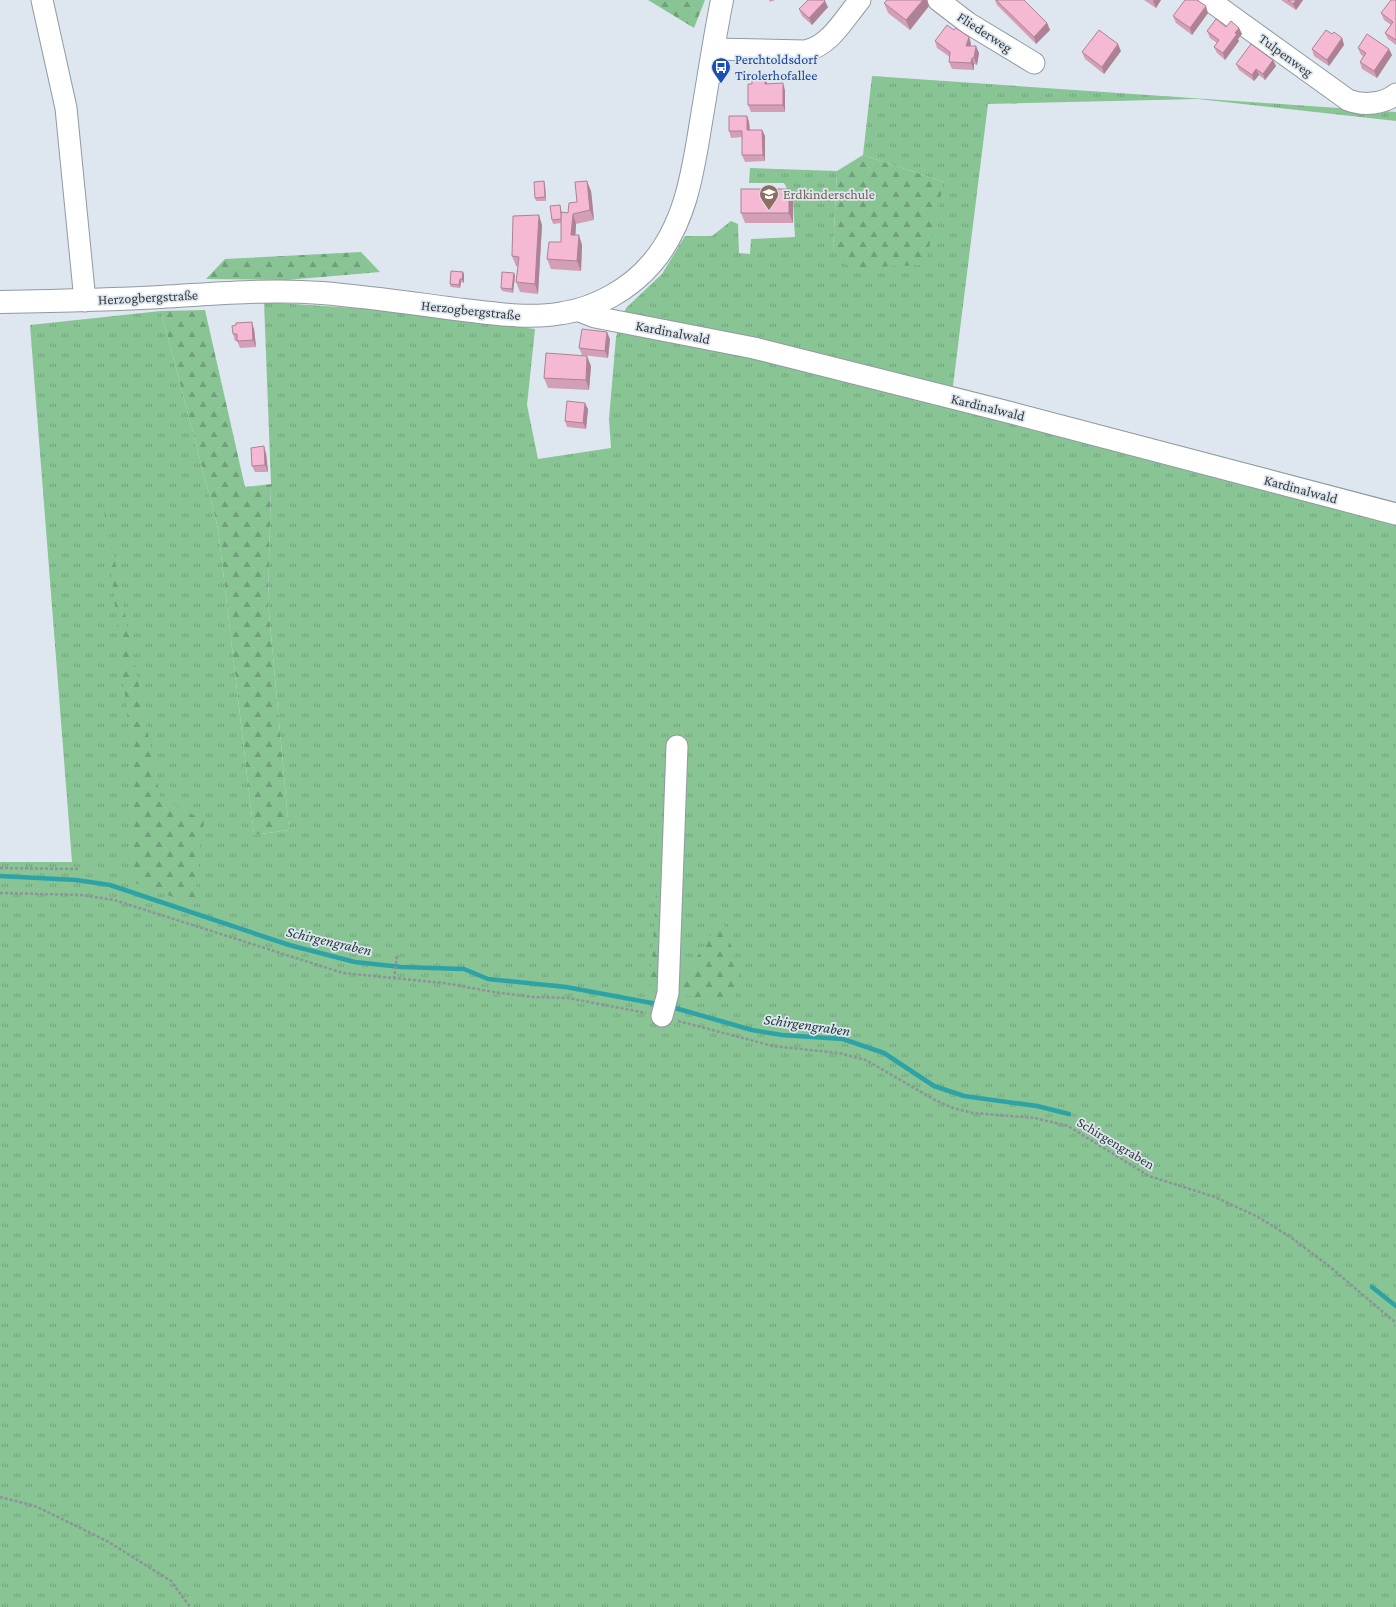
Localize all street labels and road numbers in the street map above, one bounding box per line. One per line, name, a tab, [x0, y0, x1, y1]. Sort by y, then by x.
street label: Fliederweg	[955, 8, 1016, 56]
street label: Tulpenweg	[1256, 30, 1316, 80]
street label: Herzogbergstraße	[98, 286, 198, 308]
street label: Herzogbergstraße	[420, 297, 522, 323]
street label: Kardinalwald	[634, 317, 712, 347]
street label: Kardinalwald	[949, 390, 1027, 424]
street label: Kardinalwald	[1262, 472, 1340, 507]
street label: Schirgengraben	[1074, 1114, 1158, 1173]

